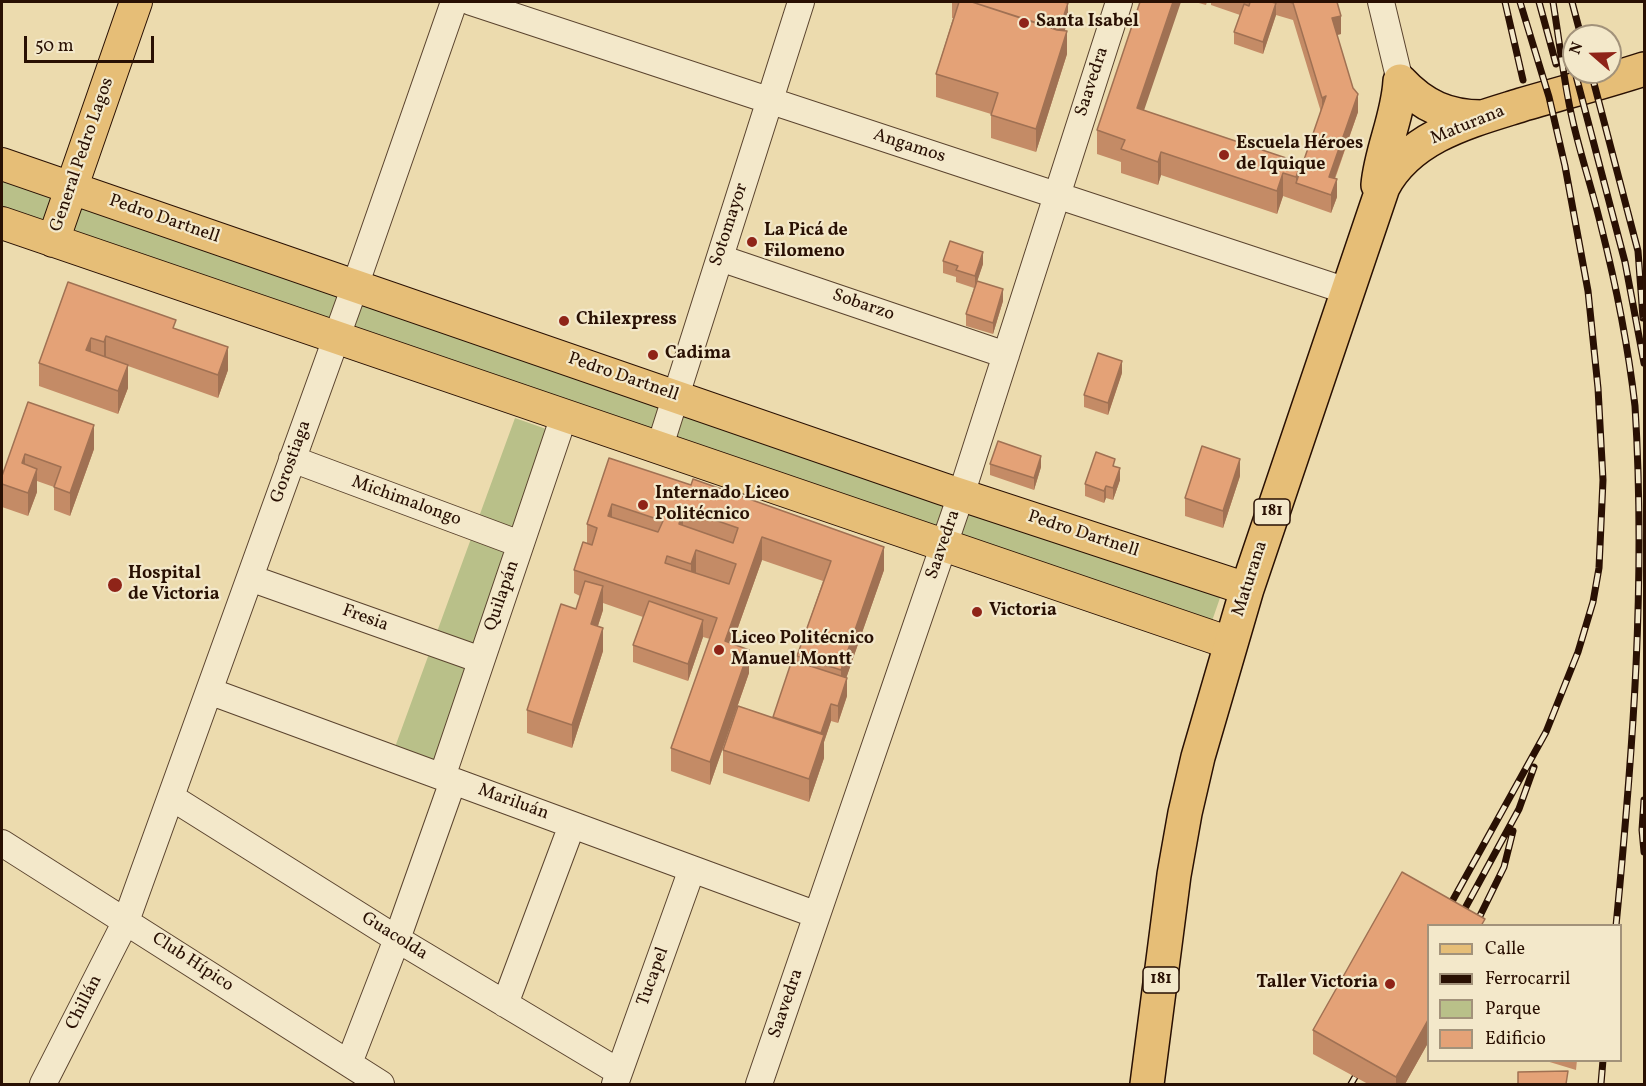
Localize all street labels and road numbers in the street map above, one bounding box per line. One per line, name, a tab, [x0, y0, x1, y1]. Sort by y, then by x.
street label: Saavedra	[1072, 45, 1114, 119]
street label: General Pedro Lagos	[47, 75, 119, 235]
street label: Maturana	[1428, 101, 1508, 151]
street label: Angamos	[870, 125, 948, 169]
street label: Sotomayor	[706, 181, 754, 269]
street label: Pedro Dartnell	[106, 191, 222, 249]
street label: Sobarzo	[829, 285, 897, 327]
street label: Pedro Dartnell	[565, 349, 681, 407]
street label: Gorostiaga	[267, 418, 317, 506]
street label: Michimalongo	[348, 472, 464, 532]
road number: 181	[1254, 499, 1290, 525]
street label: Pedro Dartnell	[1025, 507, 1141, 563]
street label: Saavedra	[922, 508, 966, 582]
street label: Maturana	[1229, 539, 1273, 619]
street label: Quilapán	[481, 558, 525, 634]
street label: Fresia	[339, 601, 391, 637]
street label: Mariluán	[475, 780, 551, 826]
street label: Guacolda	[357, 908, 431, 966]
street label: Club Hípico	[147, 929, 237, 997]
street label: Tucapel	[633, 945, 675, 1009]
street label: Saavedra	[765, 967, 809, 1041]
road number: 181	[1143, 967, 1179, 993]
street label: Chillán	[62, 972, 108, 1034]

